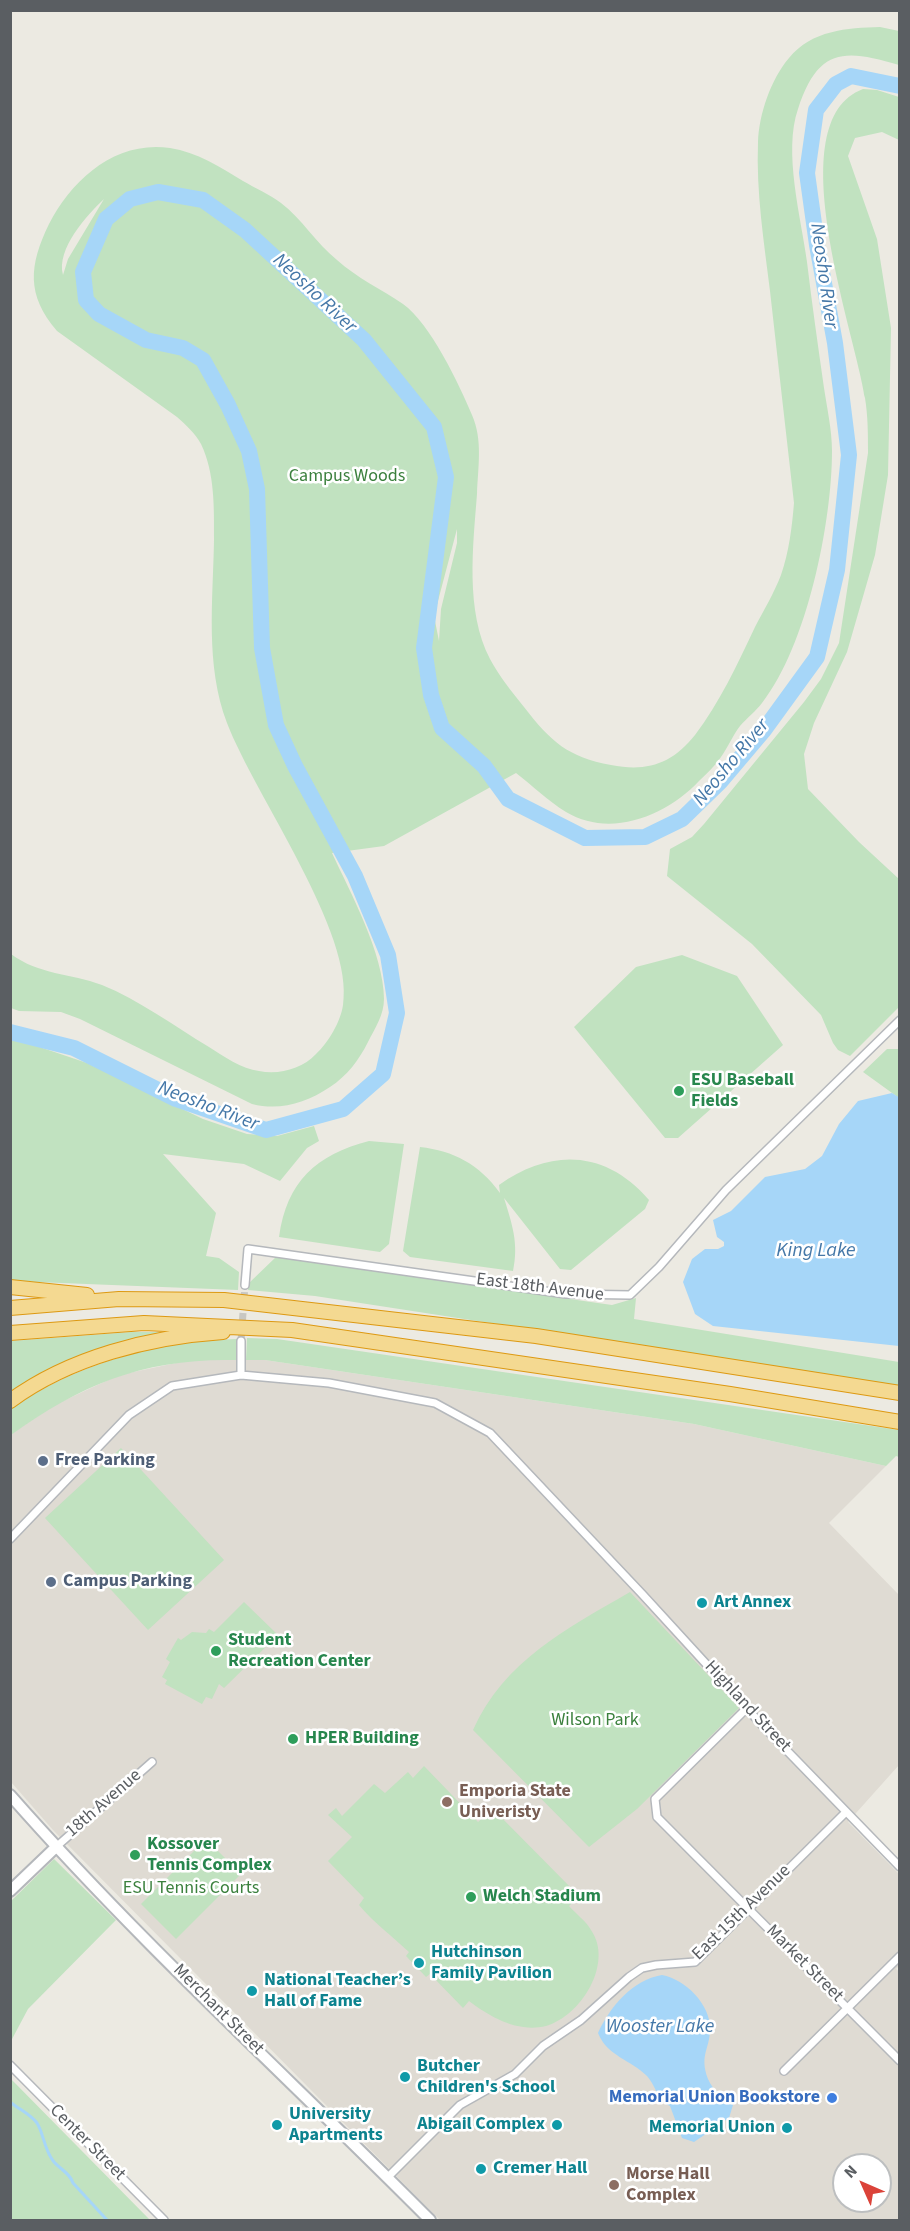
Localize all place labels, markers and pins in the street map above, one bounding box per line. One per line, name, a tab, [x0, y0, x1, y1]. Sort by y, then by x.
place label: ESU Baseball Fields	[691, 1070, 794, 1112]
marker: ESU Baseball Fields	[672, 1084, 686, 1098]
place label: Free Parking	[55, 1450, 155, 1472]
marker: Free Parking	[36, 1454, 50, 1468]
place label: Campus Parking	[63, 1571, 192, 1593]
marker: Campus Parking	[44, 1575, 58, 1589]
place label: Art Annex	[714, 1592, 791, 1614]
marker: Art Annex	[695, 1596, 709, 1610]
place label: Student Recreation Center	[228, 1630, 371, 1672]
marker: Student Recreation Center	[209, 1644, 223, 1658]
place label: HPER Building	[305, 1728, 419, 1750]
marker: HPER Building	[286, 1732, 300, 1746]
place label: Emporia State Univeristy	[459, 1781, 571, 1824]
marker: Emporia State Univeristy	[440, 1795, 454, 1809]
place label: Kossover Tennis Complex	[147, 1834, 272, 1876]
marker: Kossover Tennis Complex	[128, 1848, 142, 1862]
place label: Welch Stadium	[483, 1886, 601, 1908]
marker: Welch Stadium	[464, 1890, 478, 1904]
place label: Hutchinson Family Pavilion	[431, 1942, 552, 1984]
marker: Hutchinson Family Pavilion	[412, 1956, 426, 1970]
place label: National Teacher’s Hall of Fame	[264, 1970, 411, 2012]
marker: National Teacher’s Hall of Fame	[245, 1984, 259, 1998]
place label: Butcher Children's School	[417, 2056, 555, 2098]
marker: Butcher Children's School	[398, 2070, 412, 2084]
place label: Memorial Union Bookstore	[609, 2087, 820, 2109]
marker: Memorial Union Bookstore	[825, 2091, 839, 2105]
place label: University Apartments	[289, 2104, 383, 2146]
place label: Abigail Complex	[417, 2114, 545, 2136]
place label: Memorial Union	[649, 2117, 775, 2139]
marker: University Apartments	[270, 2118, 284, 2132]
marker: Abigail Complex	[550, 2118, 564, 2132]
marker: Memorial Union	[780, 2121, 794, 2135]
place label: Cremer Hall	[493, 2158, 587, 2180]
marker: Cremer Hall	[474, 2162, 488, 2176]
place label: Morse Hall Complex	[626, 2164, 710, 2206]
marker: Morse Hall Complex	[607, 2178, 621, 2192]

